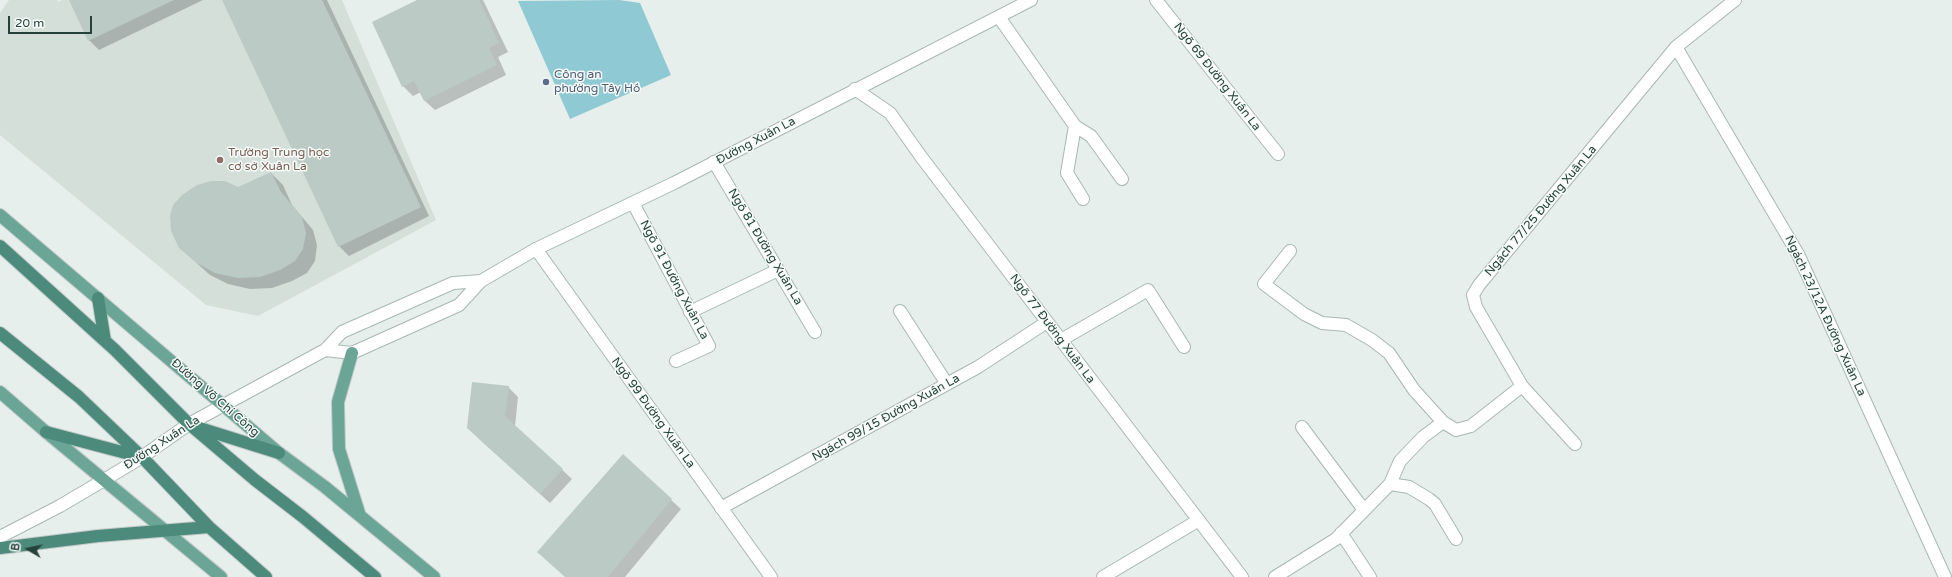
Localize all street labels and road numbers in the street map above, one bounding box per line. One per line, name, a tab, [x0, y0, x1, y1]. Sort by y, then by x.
street label: Ngõ 69 Đường Xuân La	[1170, 20, 1264, 134]
street label: Đường Xuân La	[714, 114, 798, 168]
street label: Ngách 77/25 Đường Xuân La	[1482, 143, 1600, 279]
street label: Ngõ 81 Đường Xuân La	[725, 186, 805, 308]
street label: Ngõ 91 Đường Xuân La	[636, 218, 712, 342]
street label: Ngách 23/12A Đường Xuân La	[1781, 233, 1869, 399]
street label: Ngõ 77 Đường Xuân La	[1006, 271, 1098, 387]
street label: Ngõ 99 Đường Xuân La	[608, 355, 698, 471]
street label: Đường Võ Chí Công	[168, 356, 262, 440]
street label: Ngách 99/15 Đường Xuân La	[810, 371, 962, 465]
street label: Đường Xuân La	[121, 413, 203, 473]

